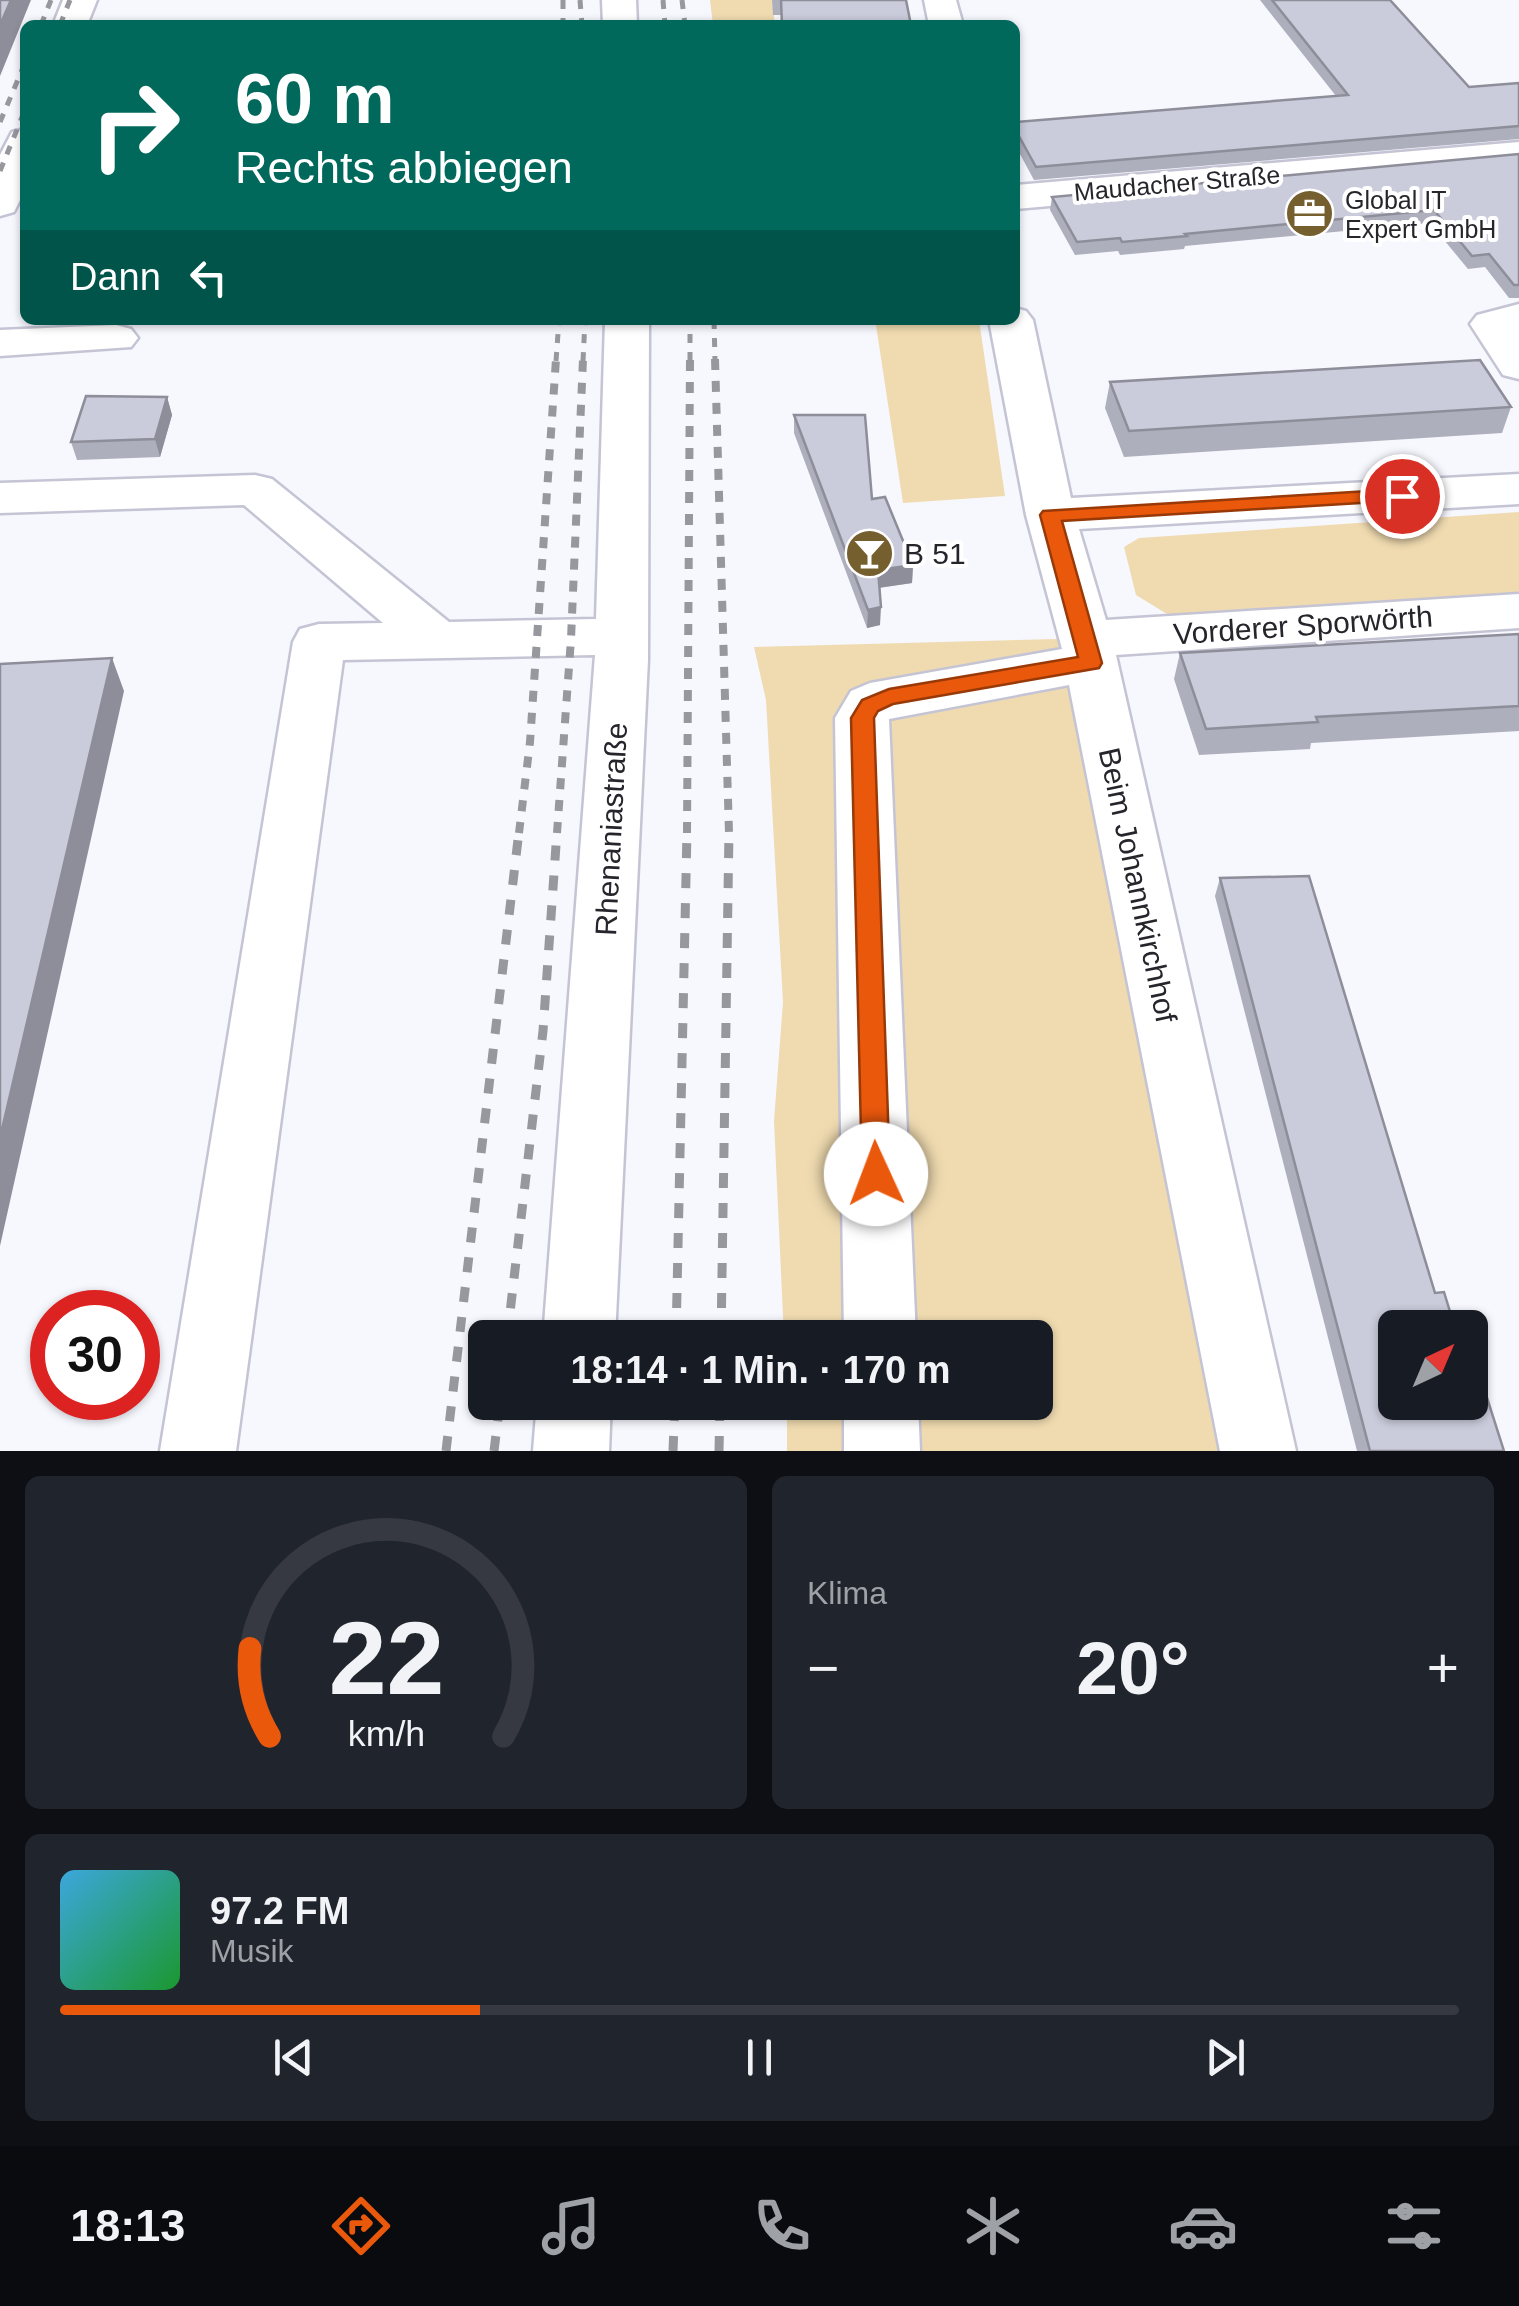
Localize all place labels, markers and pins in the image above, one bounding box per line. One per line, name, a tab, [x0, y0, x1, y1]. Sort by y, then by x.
place label: Global IT Expert GmbH	[1345, 186, 1496, 243]
office icon: Global IT Expert GmbH	[1284, 188, 1336, 240]
pin	[1360, 454, 1445, 539]
bar icon: B 51	[843, 527, 895, 579]
place label: B 51	[904, 537, 966, 570]

